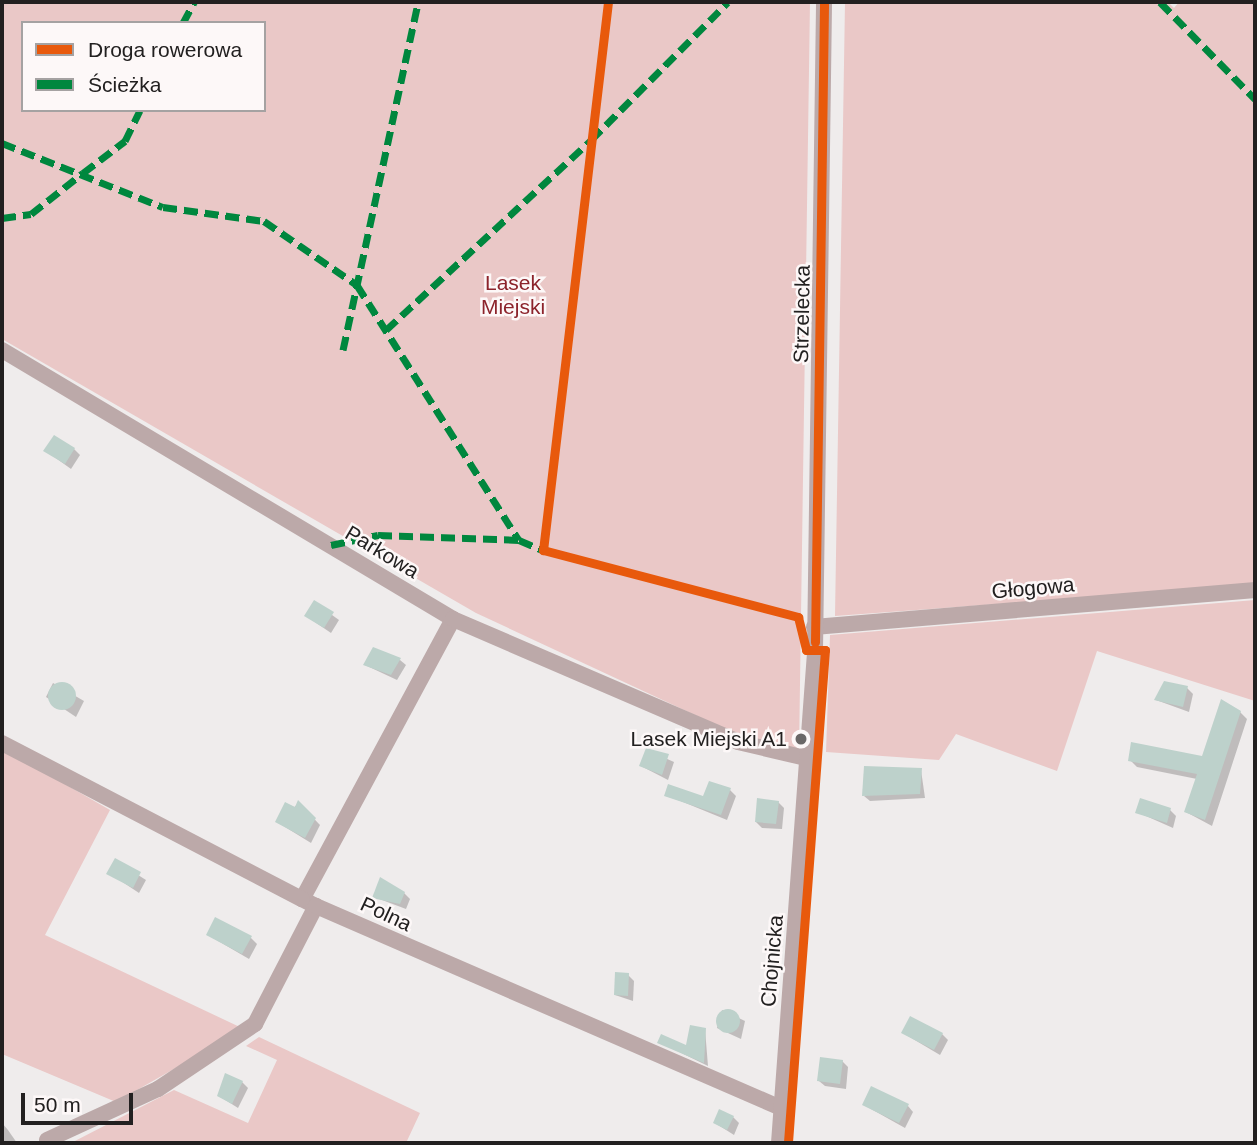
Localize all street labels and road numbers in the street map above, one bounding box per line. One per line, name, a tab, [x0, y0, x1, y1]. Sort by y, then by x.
street label: Strzelecka	[789, 265, 815, 363]
street label: Parkowa	[340, 520, 424, 584]
street label: Głogowa	[991, 572, 1075, 604]
street label: Polna	[356, 891, 416, 937]
street label: Chojnicka	[755, 914, 789, 1008]

